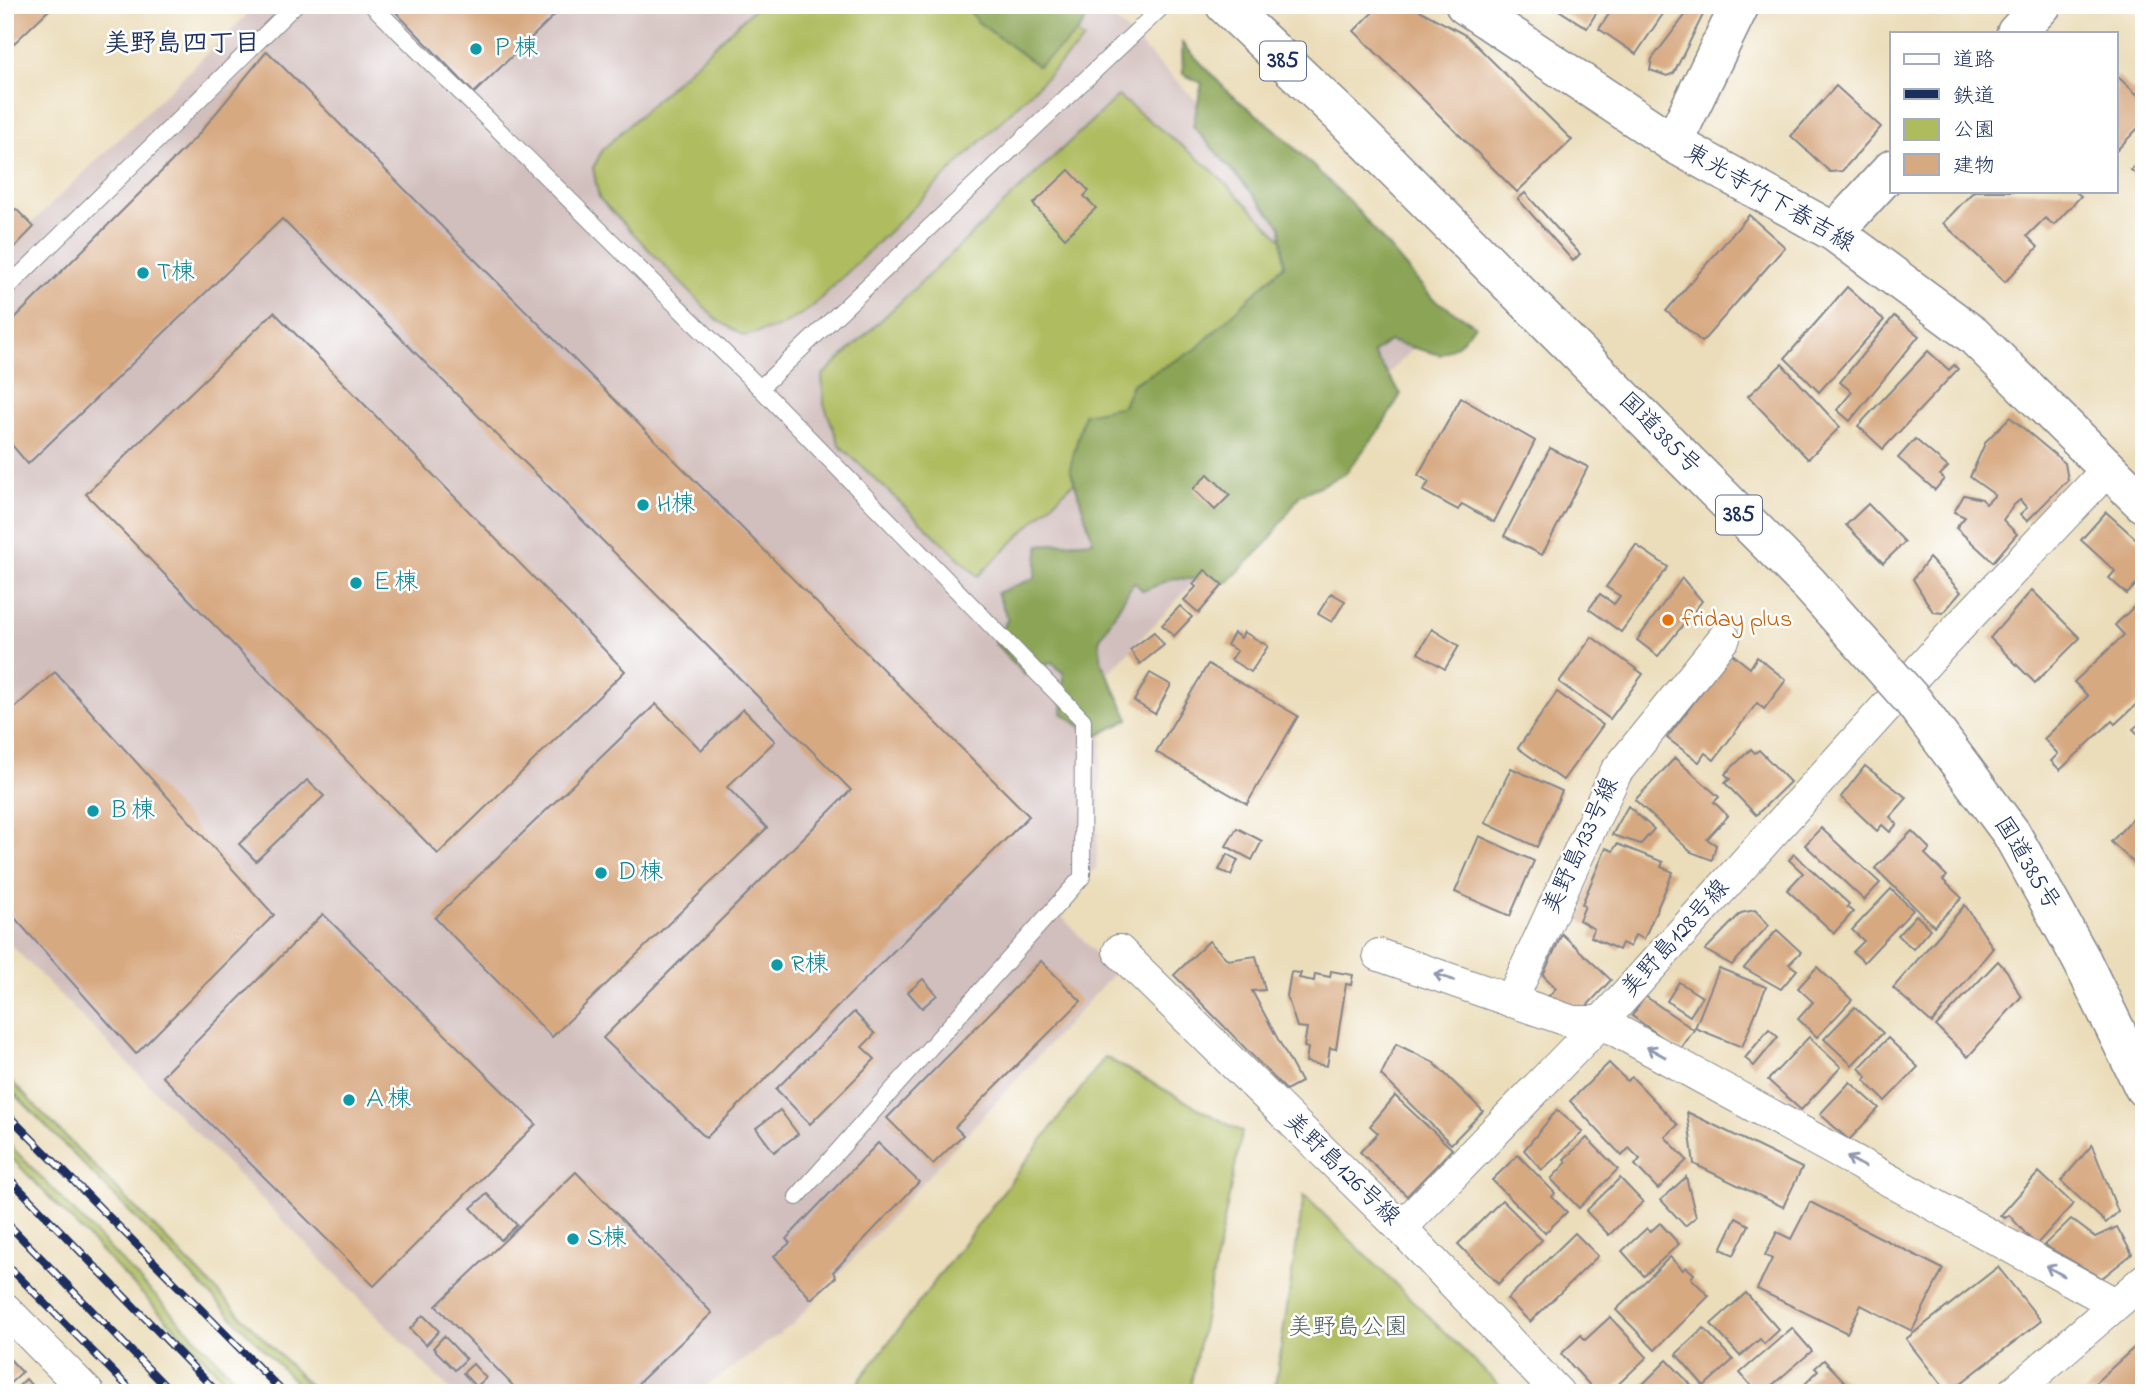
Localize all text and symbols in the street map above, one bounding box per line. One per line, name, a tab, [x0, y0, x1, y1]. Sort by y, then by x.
district label: 美野島四丁目	[104, 26, 260, 64]
place label: Ｐ棟	[490, 32, 538, 67]
legend	[1890, 32, 2118, 192]
marker: Ｐ棟	[468, 41, 484, 57]
road number: 385	[1260, 41, 1306, 80]
text: 道路	[1953, 46, 1995, 76]
text: 鉄道	[1953, 82, 1995, 112]
text: 公園	[1953, 116, 1995, 146]
street label: 東光寺竹下春吉線	[1677, 136, 1861, 262]
text: 建物	[1953, 152, 1995, 182]
place label: T棟	[157, 256, 195, 291]
marker: T棟	[135, 265, 151, 281]
street label: 国道385号	[1610, 385, 1708, 483]
place label: H棟	[657, 488, 695, 523]
road number: 385	[1716, 495, 1762, 534]
marker: H棟	[635, 497, 651, 513]
place label: Ｅ棟	[370, 566, 418, 601]
marker: Ｅ棟	[348, 575, 364, 591]
place label: friday plus	[1682, 603, 1792, 639]
marker: friday plus	[1660, 612, 1676, 628]
street label: 美野島133号線	[1535, 772, 1629, 920]
place label: Ｂ棟	[107, 794, 155, 829]
marker: Ｂ棟	[85, 803, 101, 819]
street label: 国道385号	[1984, 810, 2068, 918]
place label: Ｄ棟	[615, 856, 663, 891]
marker: Ｄ棟	[593, 865, 609, 881]
street label: 美野島128号線	[1613, 872, 1739, 1006]
place label: R棟	[791, 948, 828, 983]
marker: R棟	[769, 957, 785, 973]
one-way arrow	[1433, 970, 1455, 983]
one-way arrow	[1646, 1045, 1667, 1058]
place label: Ａ棟	[363, 1083, 411, 1118]
marker: Ａ棟	[341, 1092, 357, 1108]
street label: 美野島126号線	[1275, 1105, 1407, 1235]
one-way arrow	[1846, 1155, 1866, 1169]
place label: S棟	[587, 1222, 626, 1257]
marker: S棟	[565, 1231, 581, 1247]
one-way arrow	[2045, 1264, 2066, 1278]
park label: 美野島公園	[1288, 1311, 1408, 1346]

